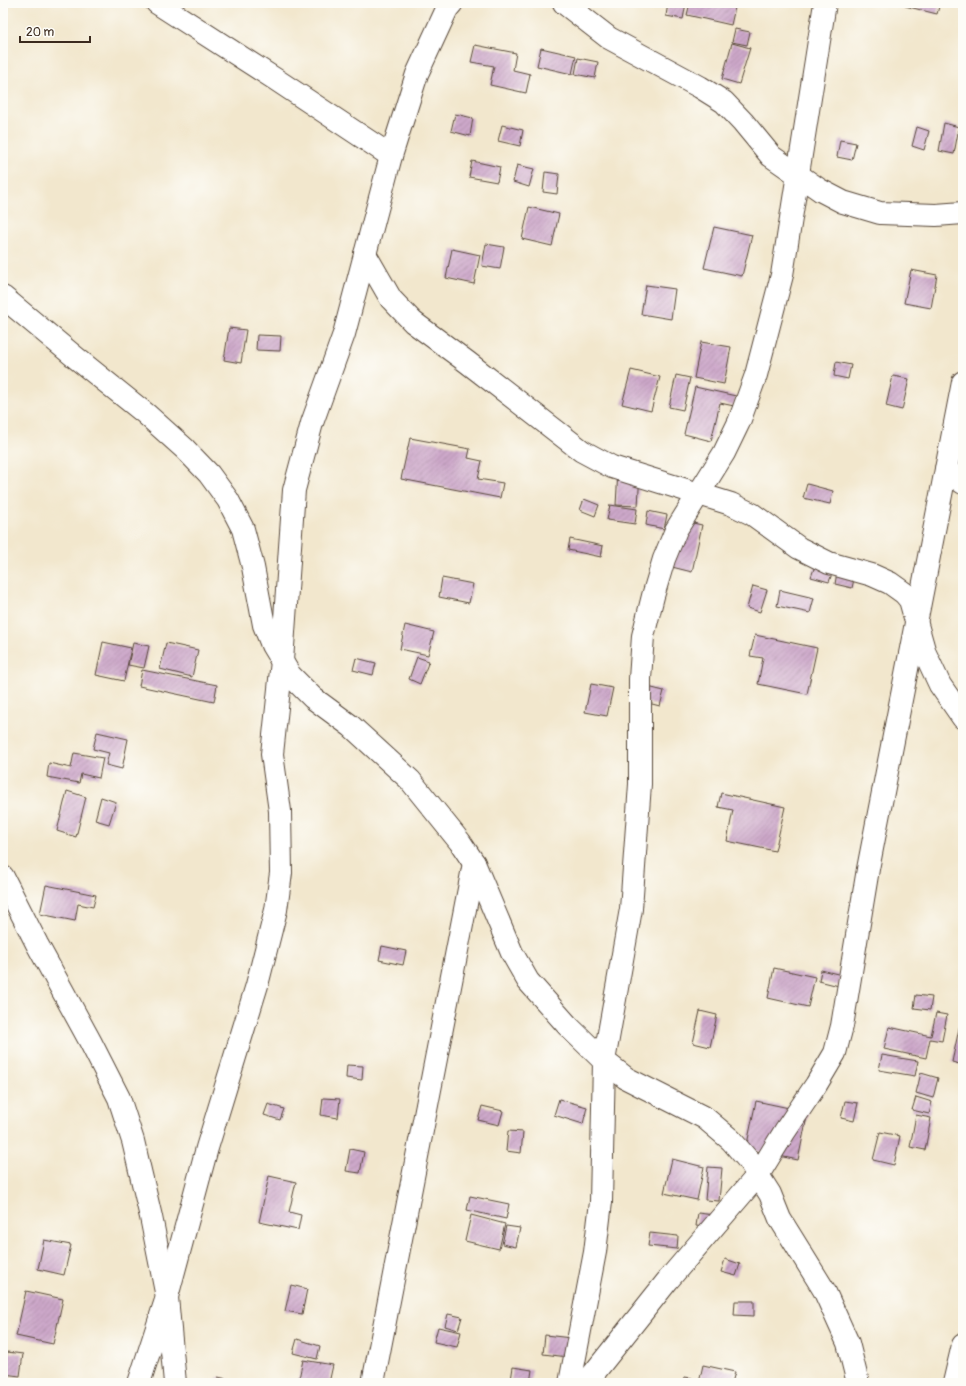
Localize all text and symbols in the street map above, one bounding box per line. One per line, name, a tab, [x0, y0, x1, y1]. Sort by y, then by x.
scale bar	[20, 18, 90, 44]
text: 20 m	[26, 25, 55, 40]

